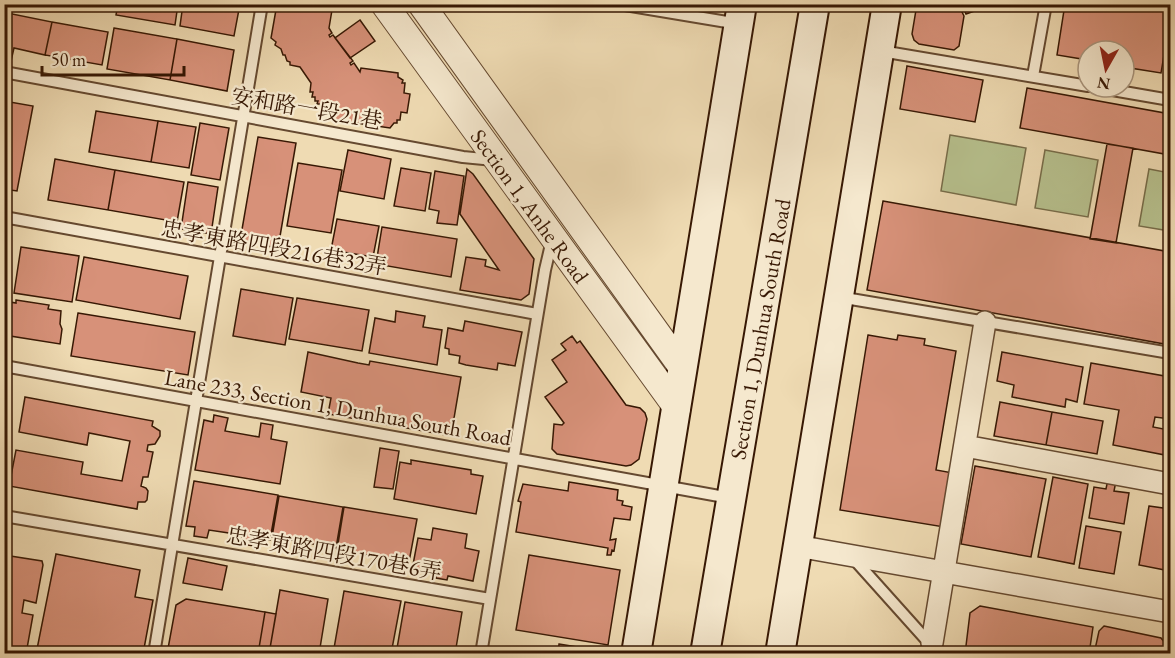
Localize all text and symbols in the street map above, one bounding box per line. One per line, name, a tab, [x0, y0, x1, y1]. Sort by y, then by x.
scale bar	[42, 39, 184, 77]
north arrow	[1076, 39, 1136, 99]
text: 50 m	[51, 48, 86, 71]
text: N	[1096, 72, 1112, 95]
street label: 安和路一段21巷	[229, 81, 385, 136]
street label: Section 1, Anhe Road	[464, 123, 596, 290]
street label: Section 1, Dunhua South Road	[723, 196, 798, 462]
street label: 忠孝東路四段216巷32弄	[159, 213, 389, 282]
street label: Lane 233, Section 1, Dunhua South Road	[162, 363, 514, 452]
street label: 忠孝東路四段170巷6弄	[224, 520, 444, 587]

